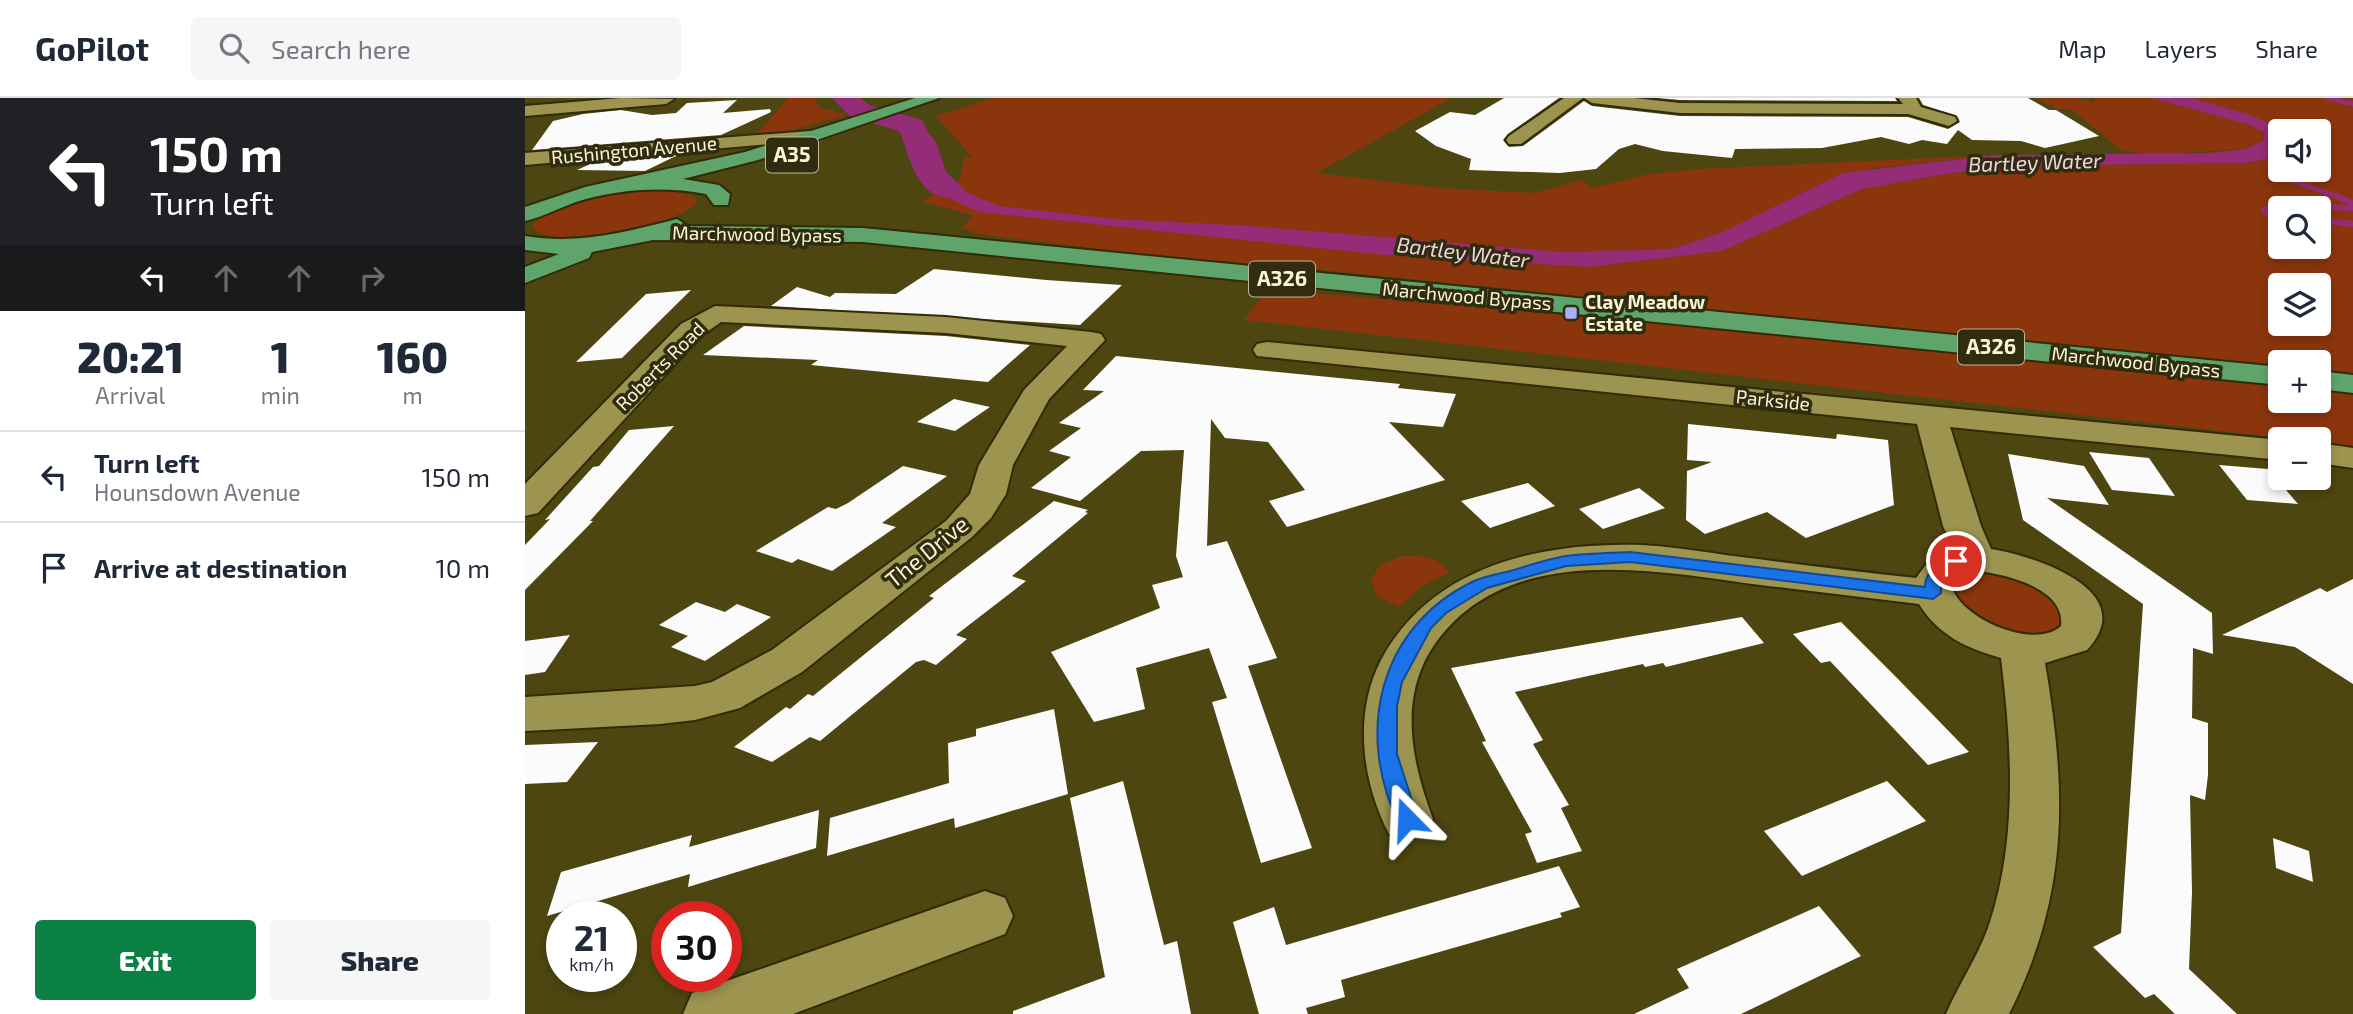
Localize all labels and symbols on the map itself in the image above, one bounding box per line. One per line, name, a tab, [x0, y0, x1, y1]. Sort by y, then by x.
street label: Rushington Avenue	[550, 131, 718, 168]
road number: A35	[766, 138, 818, 172]
water label: Bartley Water	[1968, 147, 2103, 177]
street label: Marchwood Bypass	[672, 221, 842, 246]
water label: Bartley Water	[1395, 231, 1532, 273]
road number: A326	[1249, 262, 1315, 296]
street label: Marchwood Bypass	[1382, 277, 1553, 314]
place label: Clay Meadow Estate	[1585, 290, 1705, 335]
marker: Clay Meadow Estate	[1563, 305, 1579, 321]
street label: Roberts Road	[611, 317, 709, 415]
road number: A326	[1958, 330, 2024, 364]
street label: Marchwood Bypass	[2050, 341, 2222, 382]
street label: Parkside	[1735, 384, 1811, 415]
street label: The Drive	[879, 509, 974, 593]
pin	[1926, 531, 1986, 591]
position arrow	[1370, 782, 1444, 856]
speed limit sign: 30	[651, 901, 742, 992]

